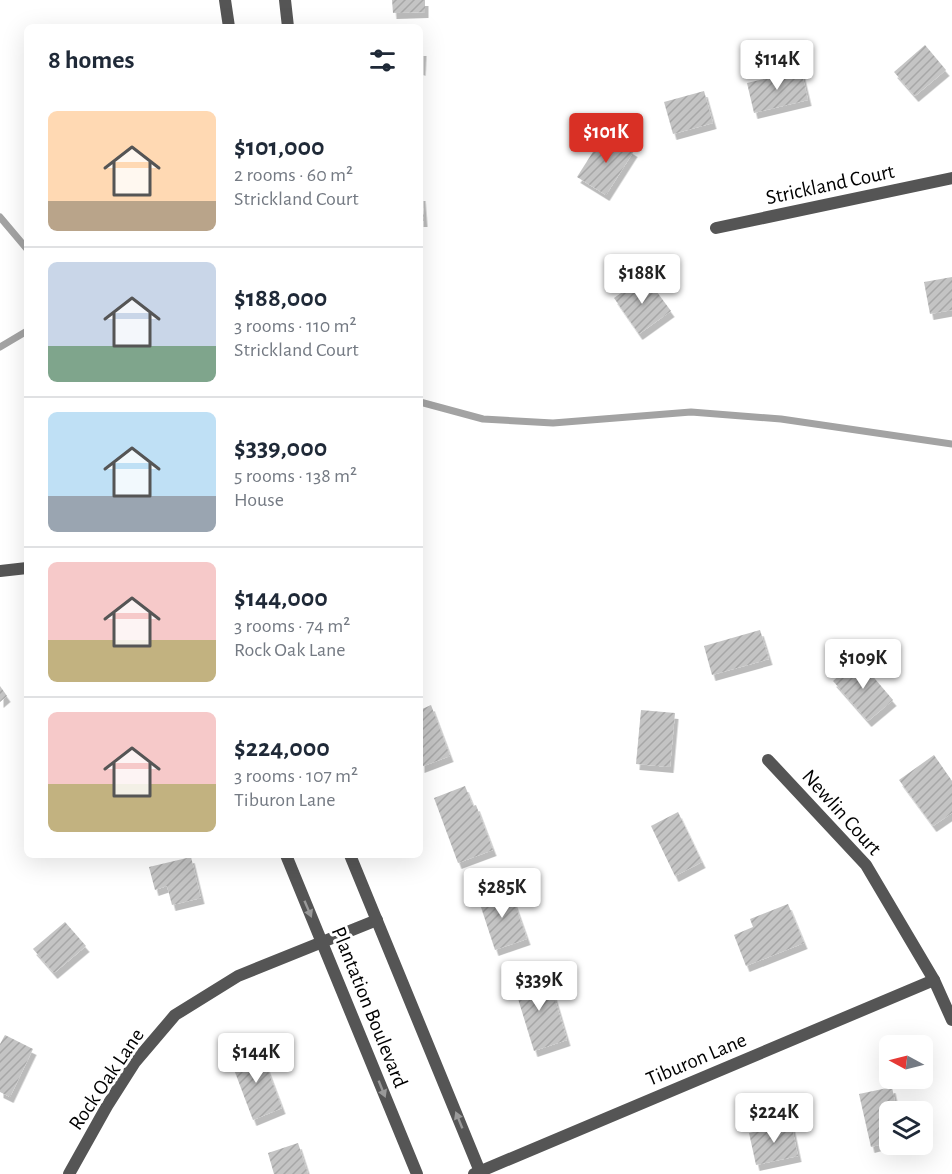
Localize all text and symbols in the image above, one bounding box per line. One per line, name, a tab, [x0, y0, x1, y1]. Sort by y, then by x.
pin: $114K	[735, 40, 819, 91]
icon: filters	[366, 44, 399, 77]
text: 8 homes	[48, 47, 135, 73]
text: $114K	[754, 49, 800, 69]
pin: $101K	[564, 113, 648, 164]
text: $101K	[583, 122, 629, 142]
text: $101,000	[234, 134, 325, 160]
icon: home	[96, 135, 168, 207]
street label: Strickland Court	[764, 161, 897, 208]
text: 2 rooms · 60 m²	[234, 165, 353, 185]
text: Strickland Court	[234, 189, 359, 209]
pin: $188K	[600, 254, 684, 305]
text: $188K	[618, 263, 666, 283]
text: $188,000	[234, 285, 327, 311]
icon: home	[96, 286, 168, 358]
text: 3 rooms · 110 m²	[234, 316, 357, 336]
text: Strickland Court	[234, 340, 359, 360]
text: $339,000	[234, 435, 327, 461]
icon: home	[96, 436, 168, 508]
text: 5 rooms · 138 m²	[234, 466, 357, 486]
text: House	[234, 490, 284, 510]
text: $144,000	[234, 585, 328, 611]
icon: home	[96, 586, 168, 658]
text: 3 rooms · 74 m²	[234, 616, 350, 636]
pin: $109K	[821, 639, 905, 690]
text: Rock Oak Lane	[234, 640, 346, 660]
text: $109K	[839, 648, 887, 668]
text: $224,000	[234, 735, 330, 761]
icon: home	[96, 736, 168, 808]
text: 3 rooms · 107 m²	[234, 766, 358, 786]
street label: Newlin Court	[798, 766, 885, 859]
text: Tiburon Lane	[234, 790, 336, 810]
pin: $285K	[460, 868, 544, 919]
text: $285K	[478, 877, 526, 897]
one-way arrow	[304, 900, 313, 918]
street label: Plantation Boulevard	[328, 924, 411, 1091]
pin: $339K	[497, 961, 581, 1012]
text: $339K	[515, 970, 563, 990]
street label: Rock Oak Lane	[65, 1025, 148, 1134]
street label: Tiburon Lane	[643, 1029, 749, 1090]
pin: $144K	[214, 1033, 298, 1084]
north arrow	[879, 1035, 933, 1089]
map controls	[879, 1035, 933, 1155]
text: $144K	[232, 1042, 280, 1062]
one-way arrow	[377, 1081, 387, 1099]
pin: $224K	[732, 1093, 816, 1144]
button: layers	[879, 1101, 933, 1155]
text: $224K	[749, 1102, 799, 1122]
one-way arrow	[454, 1111, 463, 1129]

